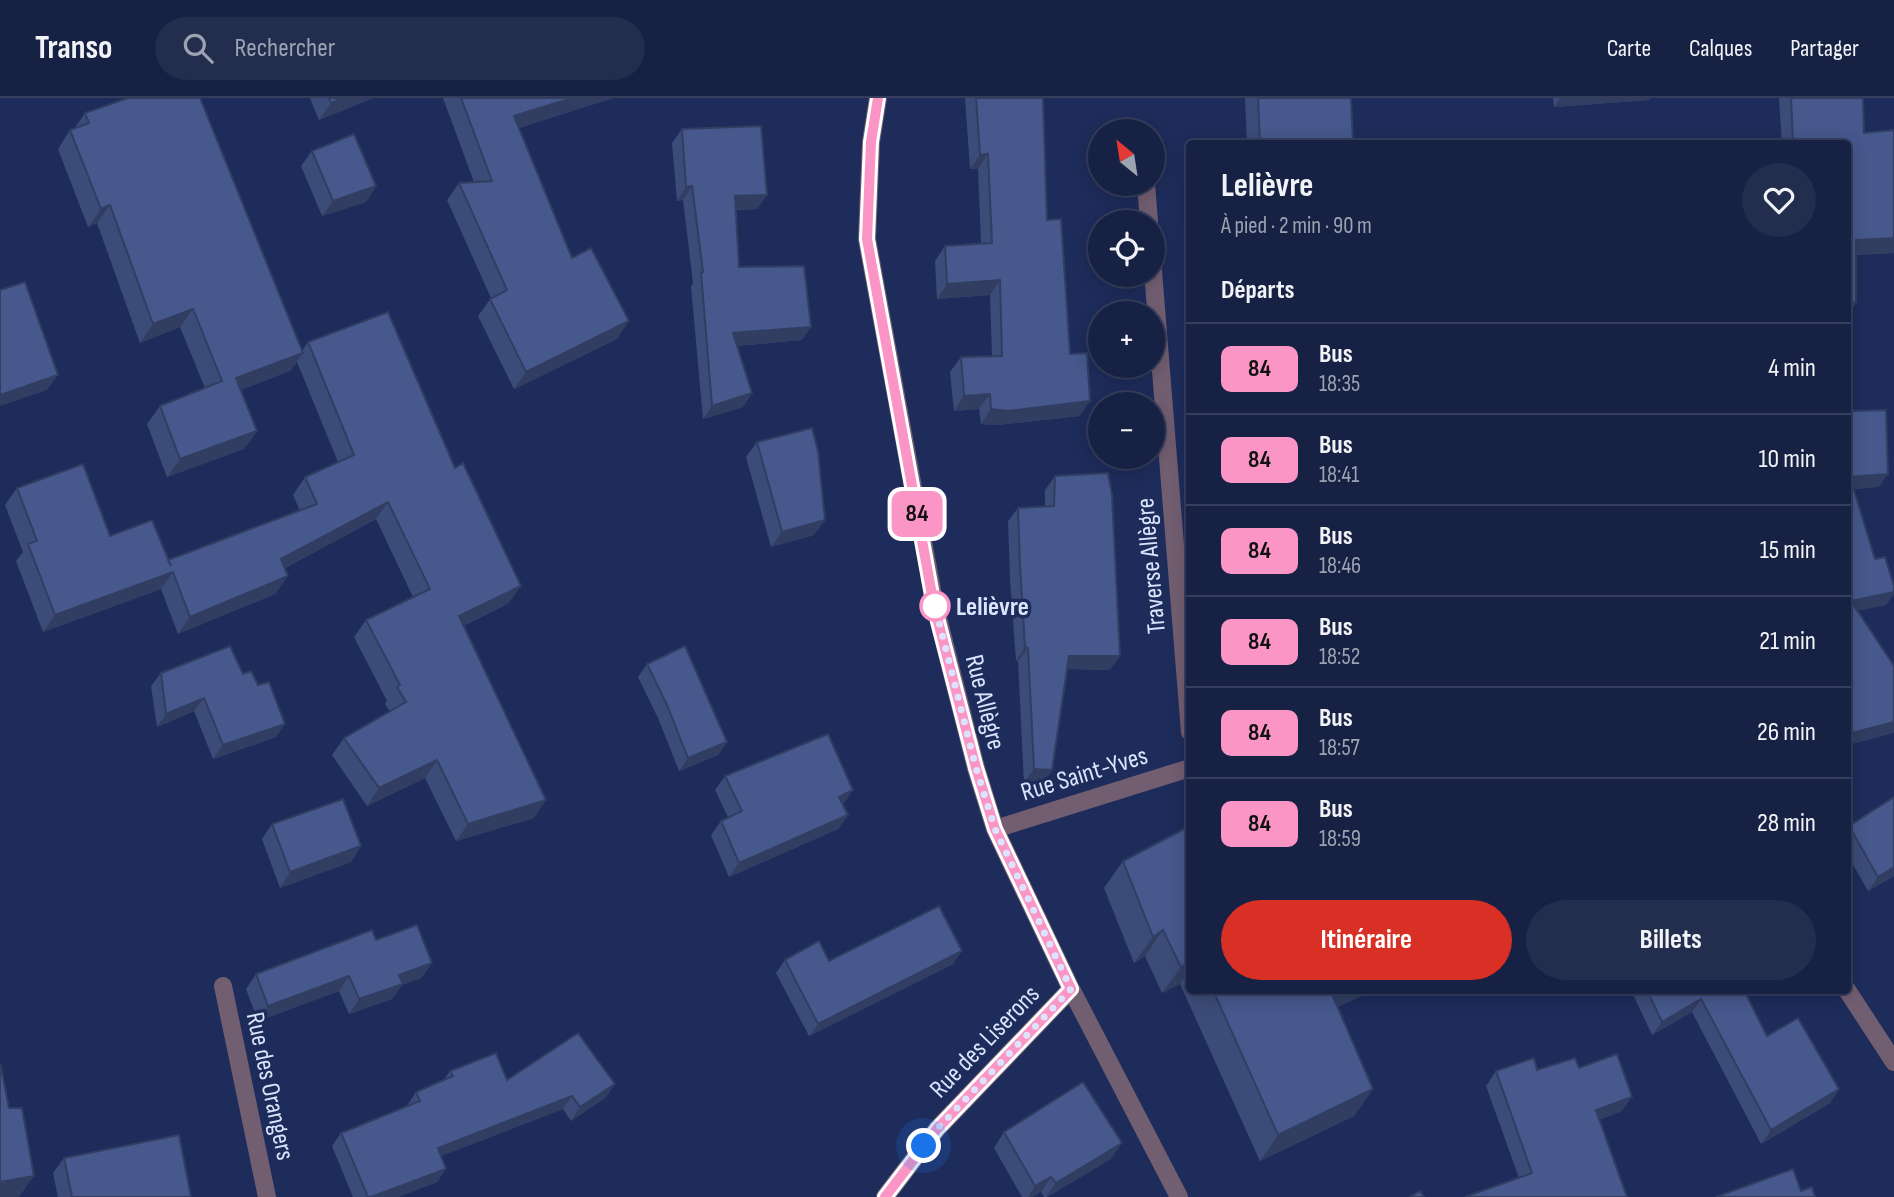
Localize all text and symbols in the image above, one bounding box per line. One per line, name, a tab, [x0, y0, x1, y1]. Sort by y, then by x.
search box	[155, 17, 645, 80]
text: Transo	[35, 28, 113, 68]
icon: search	[179, 29, 217, 67]
text: Rechercher	[235, 33, 335, 64]
text: Carte	[1607, 34, 1651, 63]
text: Calques	[1689, 34, 1752, 63]
text: Partager	[1790, 34, 1859, 63]
north arrow	[1088, 119, 1166, 196]
map controls	[1088, 119, 1165, 469]
button: heart	[1742, 163, 1816, 237]
text: Lelièvre	[1221, 166, 1313, 206]
button: locate	[1088, 210, 1165, 287]
text: À pied · 2 min · 90 m	[1221, 212, 1372, 240]
text: Départs	[1221, 275, 1294, 306]
button: +	[1088, 301, 1165, 378]
text: Bus	[1319, 339, 1353, 370]
text: 4 min	[1768, 353, 1816, 384]
text: 84	[1248, 354, 1271, 383]
text: 18:35	[1319, 370, 1360, 398]
button: −	[1088, 392, 1165, 469]
text: Bus	[1319, 430, 1353, 461]
text: 10 min	[1759, 444, 1816, 475]
text: 84	[1248, 445, 1271, 474]
text: 18:41	[1319, 461, 1359, 489]
line badge: 84	[886, 491, 948, 537]
street label: Traverse Allègre	[1130, 497, 1173, 635]
text: 84	[906, 499, 928, 528]
text: Bus	[1319, 521, 1353, 552]
text: 15 min	[1760, 535, 1816, 566]
text: 84	[1248, 536, 1271, 565]
text: 18:46	[1319, 552, 1361, 580]
marker: Lelièvre	[920, 591, 950, 621]
place label: Lelièvre	[956, 592, 1029, 623]
text: Bus	[1319, 612, 1353, 643]
text: 21 min	[1759, 626, 1816, 657]
text: 84	[1248, 627, 1271, 656]
text: 18:52	[1319, 643, 1360, 671]
street label: Rue Allègre	[958, 652, 1011, 753]
text: Bus	[1319, 703, 1353, 734]
text: 26 min	[1757, 717, 1816, 748]
text: 84	[1248, 718, 1271, 747]
text: 18:57	[1319, 734, 1360, 762]
street label: Rue Saint-Yves	[1017, 740, 1151, 808]
text: Bus	[1319, 794, 1353, 825]
text: 28 min	[1757, 808, 1816, 839]
text: 84	[1248, 809, 1271, 838]
text: 18:59	[1319, 825, 1361, 853]
button: Itinéraire	[1221, 900, 1512, 980]
button: Billets	[1526, 900, 1816, 980]
street label: Rue des Liserons	[924, 979, 1047, 1105]
street label: Rue des Orangers	[239, 1010, 300, 1163]
your location	[906, 1128, 941, 1163]

